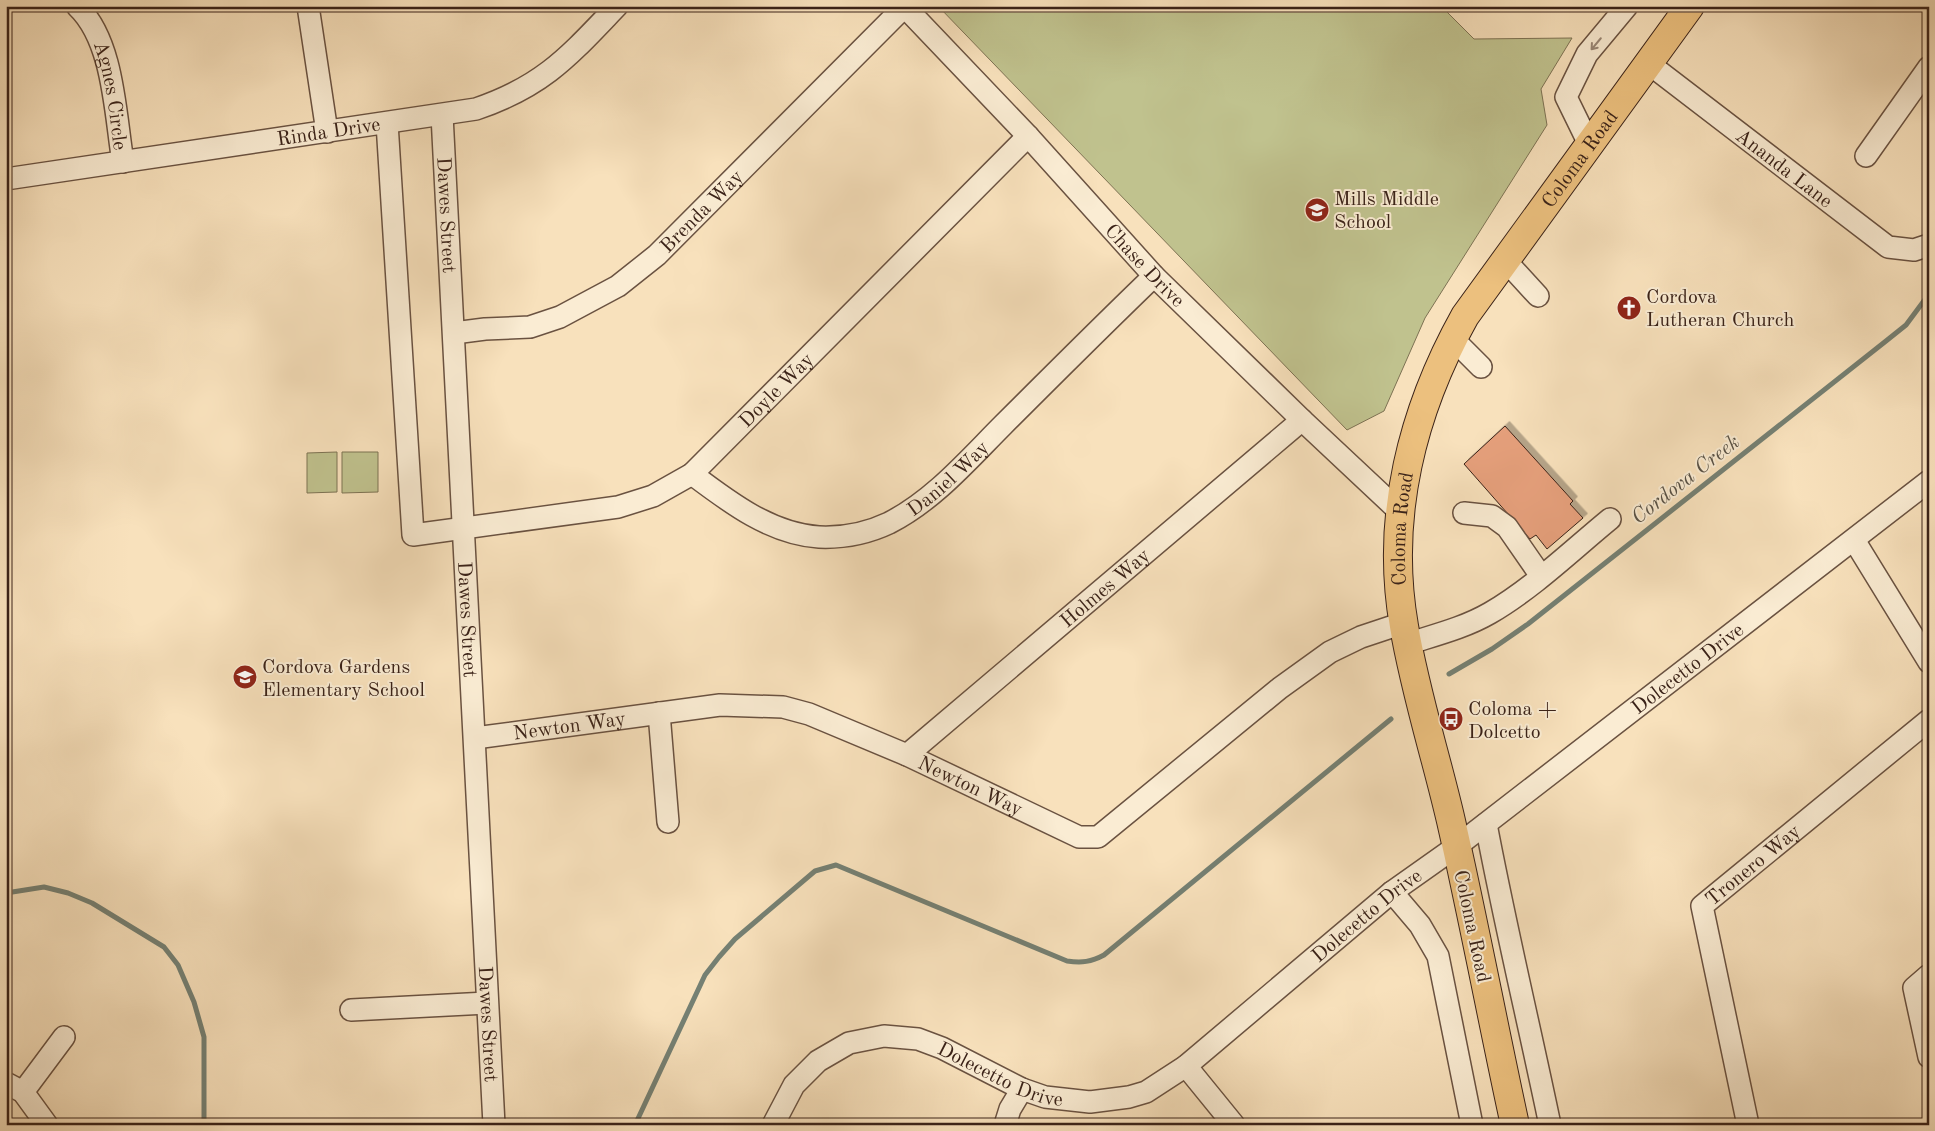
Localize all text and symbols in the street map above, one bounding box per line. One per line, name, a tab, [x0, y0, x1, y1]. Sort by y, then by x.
one-way arrow	[1590, 37, 1601, 50]
street label: Agnes Circle	[89, 39, 129, 152]
street label: Coloma Road	[1539, 108, 1623, 212]
street label: Rinda Drive	[276, 115, 382, 151]
street label: Ananda Lane	[1731, 126, 1835, 212]
street label: Dawes Street	[432, 156, 458, 273]
street label: Brenda Way	[657, 167, 748, 257]
place label: Mills Middle School	[1334, 190, 1439, 233]
school or university icon: Mills Middle School	[1304, 197, 1330, 223]
street label: Chase Drive	[1100, 221, 1187, 312]
place label: Cordova Lutheran Church	[1646, 288, 1795, 331]
church icon: Cordova Lutheran Church	[1616, 295, 1642, 321]
street label: Doyle Way	[736, 350, 818, 432]
water label: Cordova Creek	[1628, 432, 1744, 529]
street label: Daniel Way	[904, 438, 994, 521]
street label: Coloma Road	[1390, 470, 1418, 586]
street label: Holmes Way	[1057, 545, 1155, 632]
street label: Dawes Street	[453, 561, 479, 678]
street label: Dolecetto Drive	[1629, 620, 1748, 719]
place label: Cordova Gardens Elementary School	[262, 658, 425, 701]
school or university icon: Cordova Gardens Elementary School	[232, 664, 258, 690]
place label: Coloma + Dolcetto	[1468, 700, 1557, 743]
bus stop icon: Coloma + Dolcetto	[1438, 706, 1464, 732]
street label: Newton Way	[512, 710, 627, 745]
street label: Newton Way	[914, 754, 1026, 821]
street label: Tronero Way	[1702, 821, 1805, 911]
street label: Dolecetto Drive	[1309, 866, 1426, 967]
street label: Coloma Road	[1449, 868, 1493, 985]
street label: Dawes Street	[474, 965, 500, 1082]
street label: Dolecetto Drive	[934, 1039, 1064, 1111]

